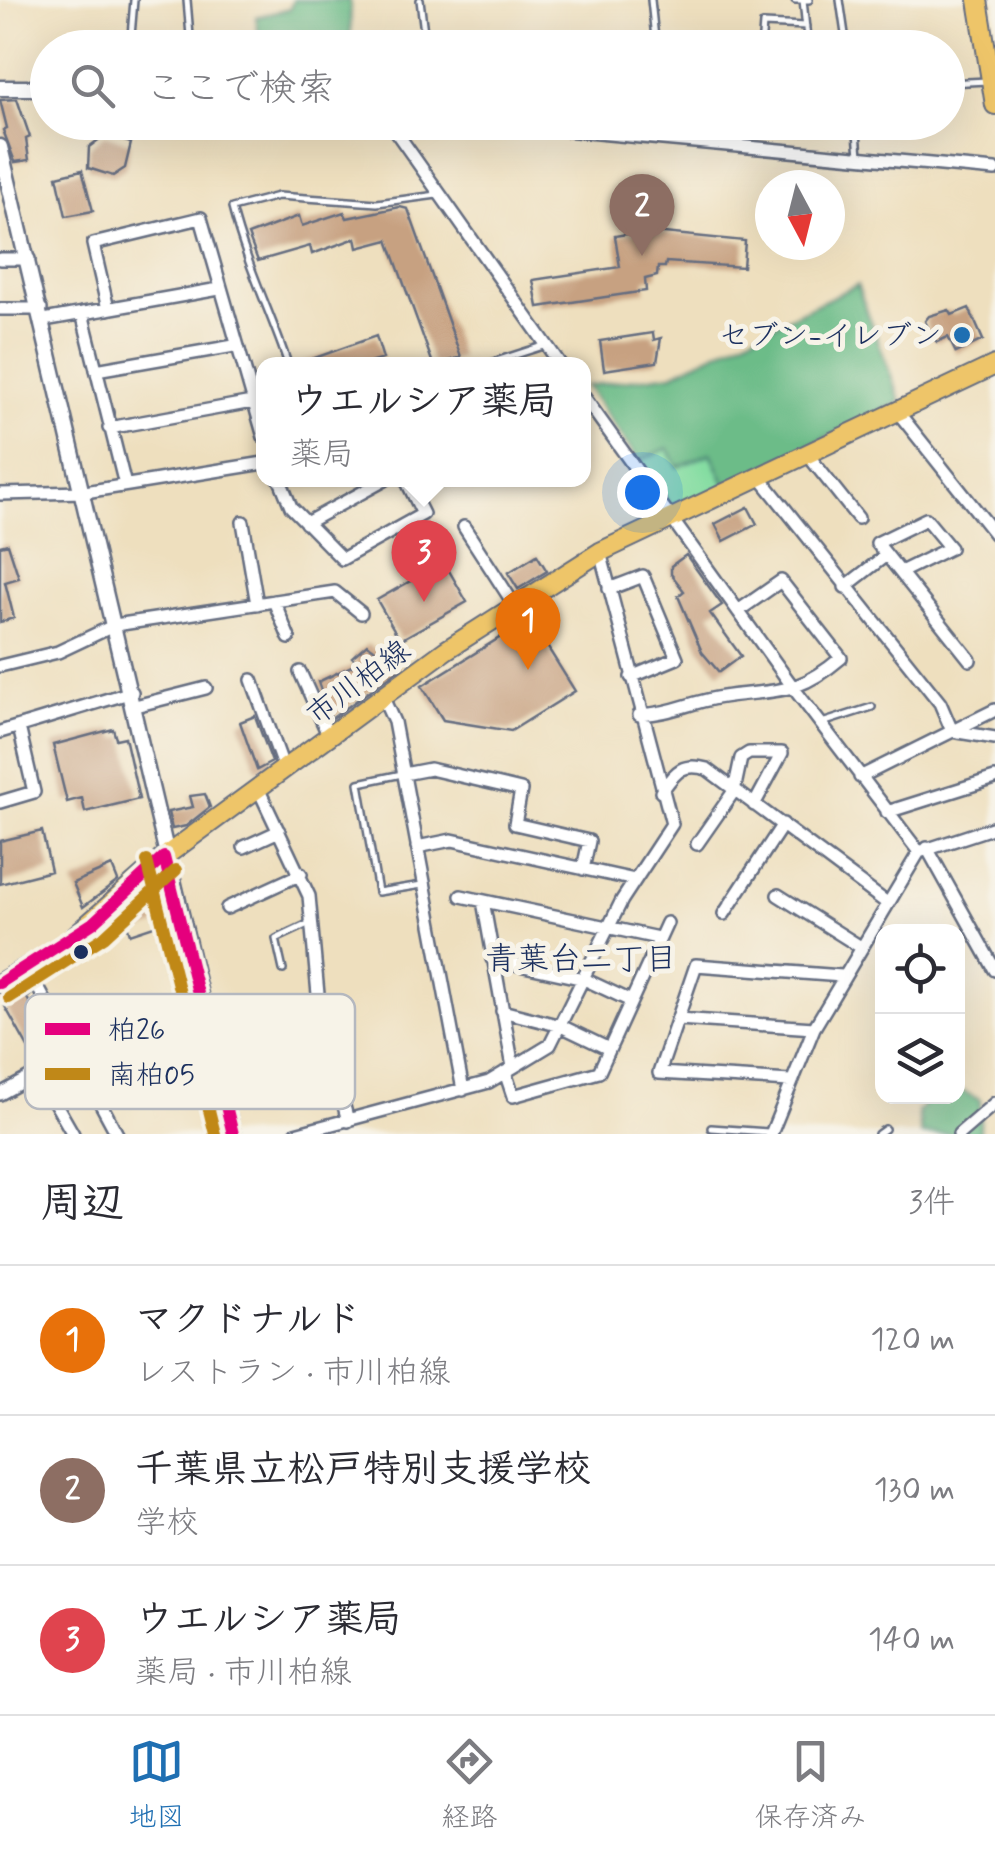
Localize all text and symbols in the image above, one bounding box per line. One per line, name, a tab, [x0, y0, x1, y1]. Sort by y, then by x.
search box	[30, 30, 965, 140]
icon: search	[65, 58, 120, 113]
text: ここで検索	[145, 65, 335, 114]
north arrow	[755, 170, 845, 260]
pin: 2	[610, 174, 674, 256]
place label: セブン-イレブン	[719, 317, 942, 356]
marker: セブン-イレブン	[951, 324, 973, 346]
popup	[256, 357, 591, 487]
text: ウエルシア薬局	[290, 378, 557, 427]
text: 薬局	[290, 434, 354, 476]
your location	[617, 467, 668, 518]
pin: 3	[392, 520, 456, 602]
pin: 1	[496, 588, 560, 670]
street label: 市川柏線	[299, 632, 419, 735]
map controls	[875, 924, 965, 1104]
button: locate	[875, 924, 965, 1014]
district label: 青葉台二丁目	[485, 939, 677, 981]
unlabelled marker	[71, 942, 91, 962]
legend	[25, 994, 355, 1109]
text: 柏26	[108, 1013, 165, 1050]
button: layers	[875, 1014, 965, 1104]
text: 南柏05	[108, 1058, 195, 1095]
text: 周辺	[40, 1177, 124, 1232]
text: 3件	[909, 1182, 955, 1224]
text: マクドナルド	[135, 1296, 361, 1345]
text: 1	[65, 1319, 80, 1361]
text: 120 m	[870, 1319, 955, 1361]
text: レストラン · 市川柏線	[135, 1352, 450, 1394]
text: 千葉県立松戸特別支援学校	[135, 1446, 591, 1495]
text: 2	[65, 1469, 80, 1511]
text: 130 m	[874, 1469, 955, 1511]
text: 学校	[135, 1502, 199, 1544]
text: ウエルシア薬局	[135, 1596, 402, 1645]
text: 3	[65, 1619, 80, 1661]
text: 140 m	[868, 1619, 955, 1661]
text: 薬局 · 市川柏線	[135, 1652, 352, 1694]
tab: 地図	[128, 1734, 185, 1837]
tab: 経路	[441, 1734, 498, 1837]
tab: 保存済み	[754, 1734, 867, 1837]

